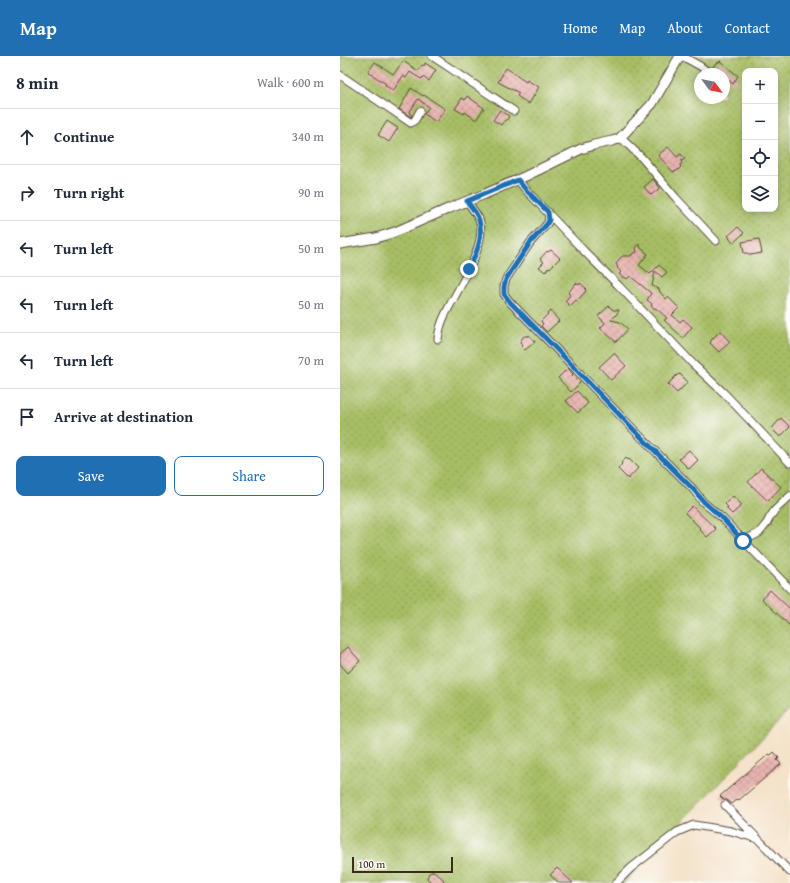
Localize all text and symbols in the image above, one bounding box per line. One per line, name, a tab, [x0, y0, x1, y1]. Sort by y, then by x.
text: Map	[20, 14, 57, 42]
text: Home	[563, 18, 598, 38]
text: Map	[620, 18, 645, 38]
text: About	[667, 18, 703, 38]
text: Contact	[725, 18, 770, 38]
north arrow	[694, 68, 730, 104]
map controls	[742, 68, 778, 212]
button: +	[742, 68, 778, 104]
text: 8 min	[16, 70, 58, 95]
text: Walk · 600 m	[257, 73, 324, 92]
button: −	[742, 104, 778, 140]
icon: ahead	[16, 126, 38, 148]
text: Continue	[54, 126, 115, 147]
text: 340 m	[292, 127, 324, 146]
button: locate	[742, 140, 778, 176]
button: layers	[742, 176, 778, 212]
icon: right	[16, 182, 38, 204]
text: Turn right	[54, 182, 125, 203]
text: 90 m	[298, 183, 324, 202]
icon: left	[16, 238, 38, 260]
text: Turn left	[54, 238, 113, 259]
text: 50 m	[298, 239, 324, 258]
route end	[460, 260, 478, 278]
icon: left	[16, 294, 38, 316]
text: Turn left	[54, 294, 113, 315]
text: 50 m	[298, 295, 324, 314]
icon: left	[16, 350, 38, 372]
text: Turn left	[54, 350, 113, 371]
text: 70 m	[298, 351, 324, 370]
icon: arrive	[16, 406, 38, 428]
text: Arrive at destination	[54, 406, 193, 427]
button: Save	[16, 456, 166, 496]
button: Share	[174, 456, 324, 496]
route start	[734, 532, 752, 550]
scale bar	[352, 855, 453, 874]
text: 100 m	[358, 856, 385, 872]

